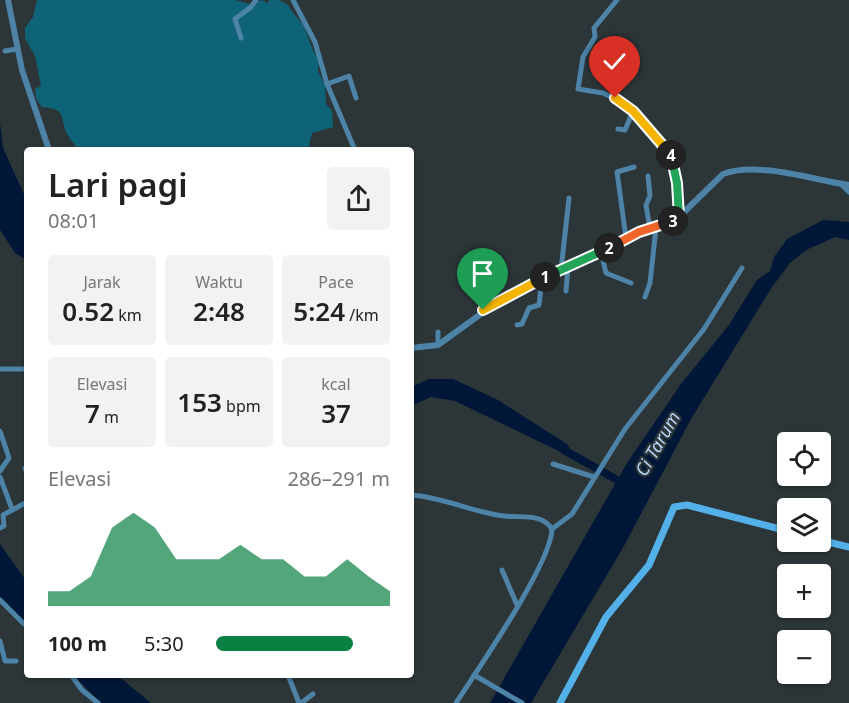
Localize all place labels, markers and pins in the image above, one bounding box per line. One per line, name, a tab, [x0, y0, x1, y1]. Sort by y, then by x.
pin	[589, 36, 640, 98]
pin: 4	[656, 140, 686, 170]
pin: 3	[658, 206, 688, 236]
pin: 2	[594, 233, 624, 263]
pin	[457, 248, 508, 310]
pin: 1	[530, 262, 560, 292]

